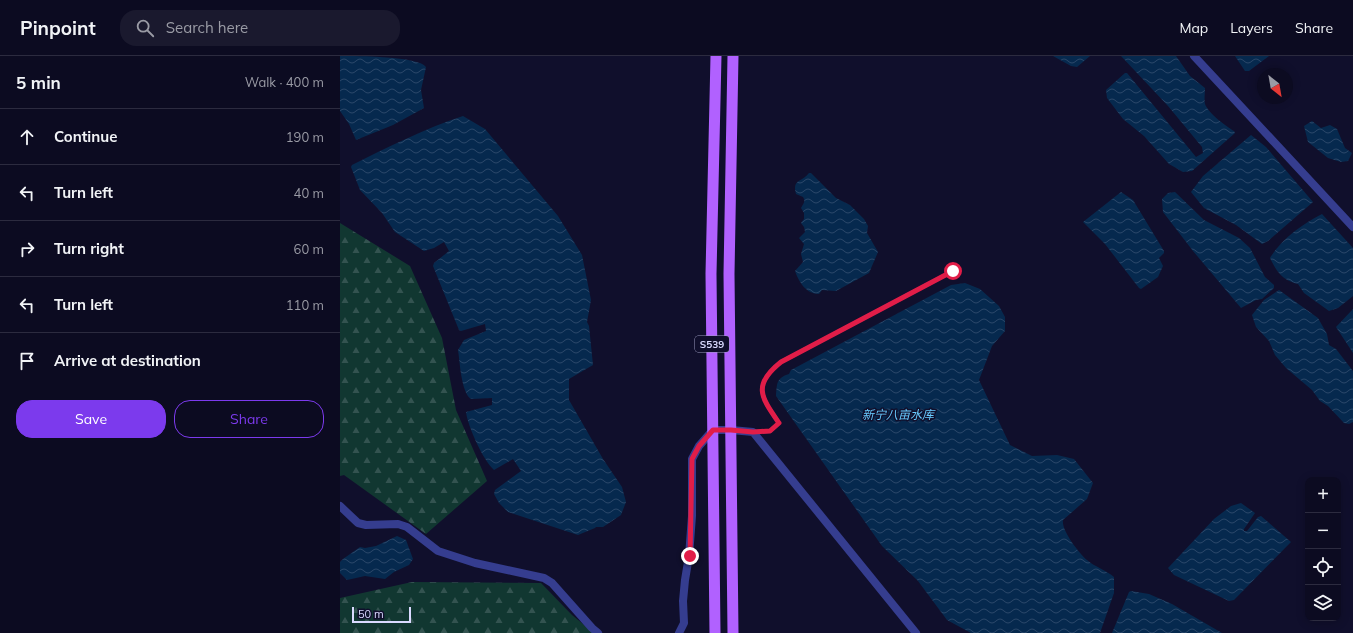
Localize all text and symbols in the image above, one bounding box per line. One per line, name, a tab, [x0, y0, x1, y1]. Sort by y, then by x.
search box	[120, 10, 400, 46]
text: Pinpoint	[20, 16, 96, 40]
icon: search	[134, 17, 156, 39]
text: Search here	[166, 18, 248, 37]
text: Map	[1179, 19, 1208, 37]
text: Layers	[1230, 19, 1273, 37]
text: Share	[1295, 19, 1333, 37]
north arrow	[1257, 68, 1293, 104]
text: 5 min	[16, 72, 61, 93]
text: Walk · 400 m	[245, 74, 324, 90]
icon: ahead	[16, 126, 38, 148]
text: Continue	[54, 127, 117, 146]
text: 190 m	[286, 129, 324, 145]
icon: left	[16, 182, 38, 204]
text: Turn left	[54, 183, 113, 202]
text: 40 m	[294, 185, 324, 201]
icon: right	[16, 238, 38, 260]
text: Turn right	[54, 239, 124, 258]
text: 60 m	[294, 241, 324, 257]
route start	[944, 262, 962, 280]
icon: left	[16, 294, 38, 316]
text: Turn left	[54, 295, 113, 314]
text: 110 m	[286, 297, 324, 313]
road number: S539	[695, 336, 729, 352]
icon: arrive	[16, 350, 38, 372]
text: Arrive at destination	[54, 351, 201, 370]
button: Save	[16, 400, 166, 438]
button: Share	[174, 400, 324, 438]
water label: 新宁八亩水库	[862, 407, 936, 422]
map controls	[1305, 477, 1341, 621]
button: +	[1305, 477, 1341, 513]
button: −	[1305, 513, 1341, 549]
route end	[681, 547, 699, 565]
button: locate	[1305, 549, 1341, 585]
button: layers	[1305, 585, 1341, 621]
scale bar	[352, 605, 411, 624]
text: 50 m	[358, 607, 384, 621]

